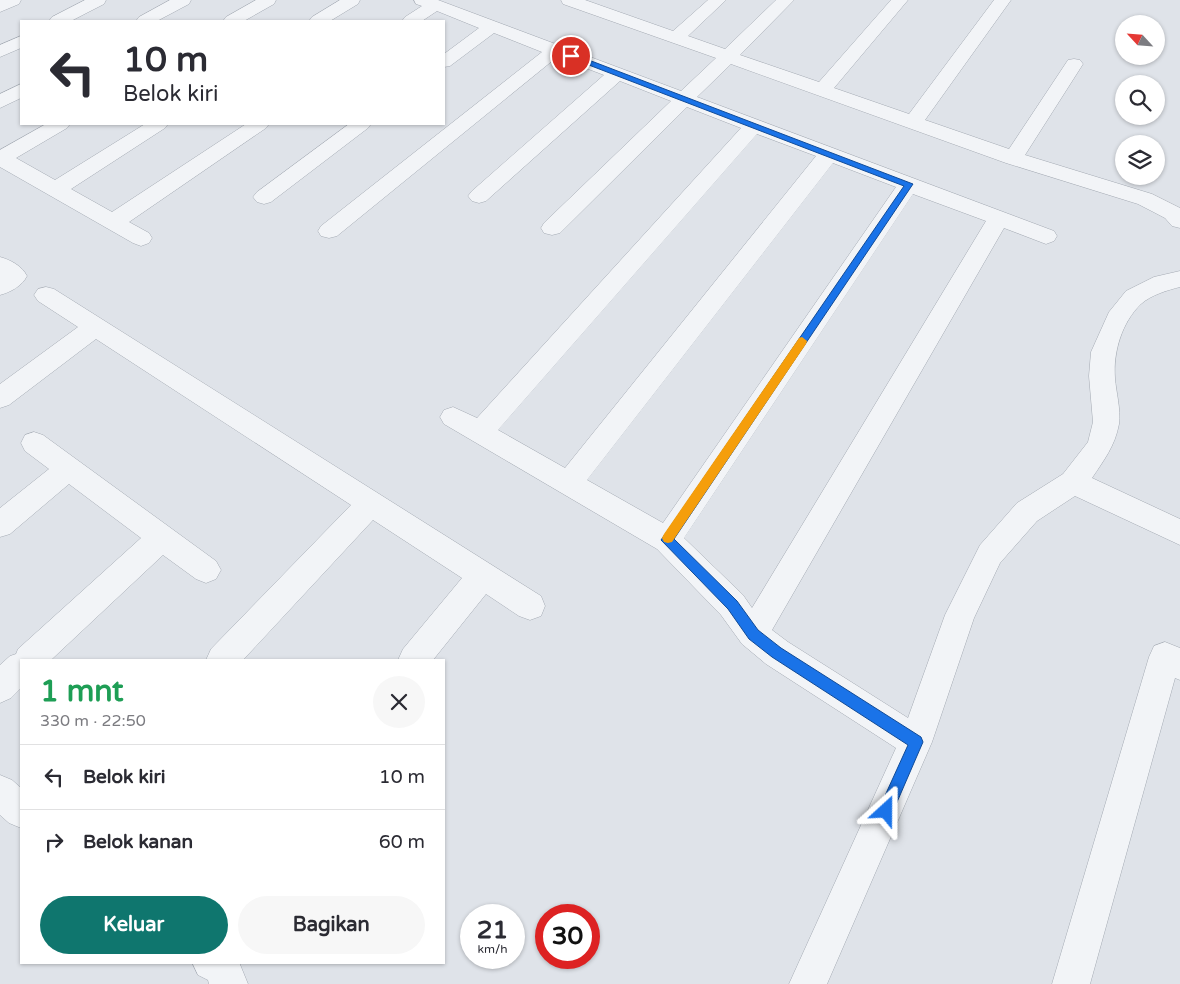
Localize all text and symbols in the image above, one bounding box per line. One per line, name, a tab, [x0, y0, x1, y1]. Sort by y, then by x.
north arrow	[1115, 15, 1165, 65]
map controls	[1115, 15, 1165, 185]
pin	[550, 35, 592, 77]
text: 10 m	[123, 39, 208, 81]
icon: left	[40, 40, 105, 105]
icon: arrive	[557, 42, 585, 70]
button: search	[1115, 75, 1165, 125]
text: Belok kiri	[123, 81, 219, 107]
button: layers	[1115, 135, 1165, 185]
text: 1 mnt	[40, 673, 124, 710]
button: close	[373, 676, 425, 728]
text: 330 m · 22:50	[40, 711, 146, 731]
icon: left	[40, 763, 68, 791]
text: Belok kiri	[83, 766, 166, 788]
text: 10 m	[379, 766, 425, 788]
position arrow	[859, 784, 911, 836]
icon: right	[40, 828, 68, 856]
text: Belok kanan	[83, 831, 193, 853]
text: 60 m	[379, 831, 425, 853]
button: Keluar	[40, 896, 228, 954]
button: Bagikan	[238, 896, 425, 954]
speed limit sign: 30	[535, 904, 600, 969]
text: 21	[477, 915, 508, 945]
text: km/h	[477, 942, 508, 956]

